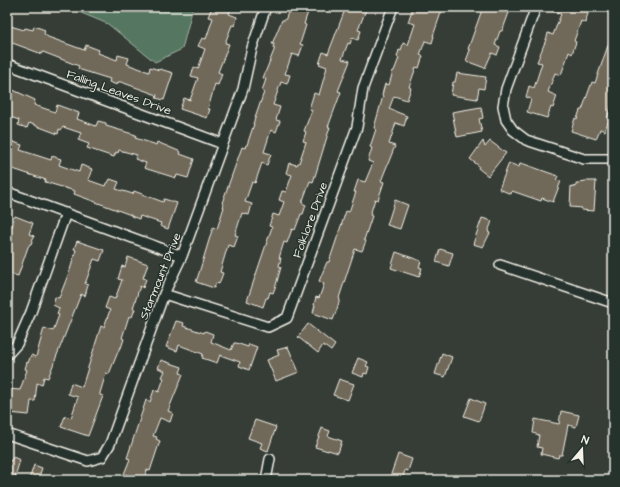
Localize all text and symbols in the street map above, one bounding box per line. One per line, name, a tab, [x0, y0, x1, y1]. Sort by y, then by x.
street label: Falling Leaves Drive	[64, 66, 174, 120]
street label: Folklore Drive	[289, 179, 332, 261]
street label: Starmount Drive	[135, 230, 186, 322]
north arrow	[562, 429, 602, 469]
text: N	[579, 432, 591, 448]

